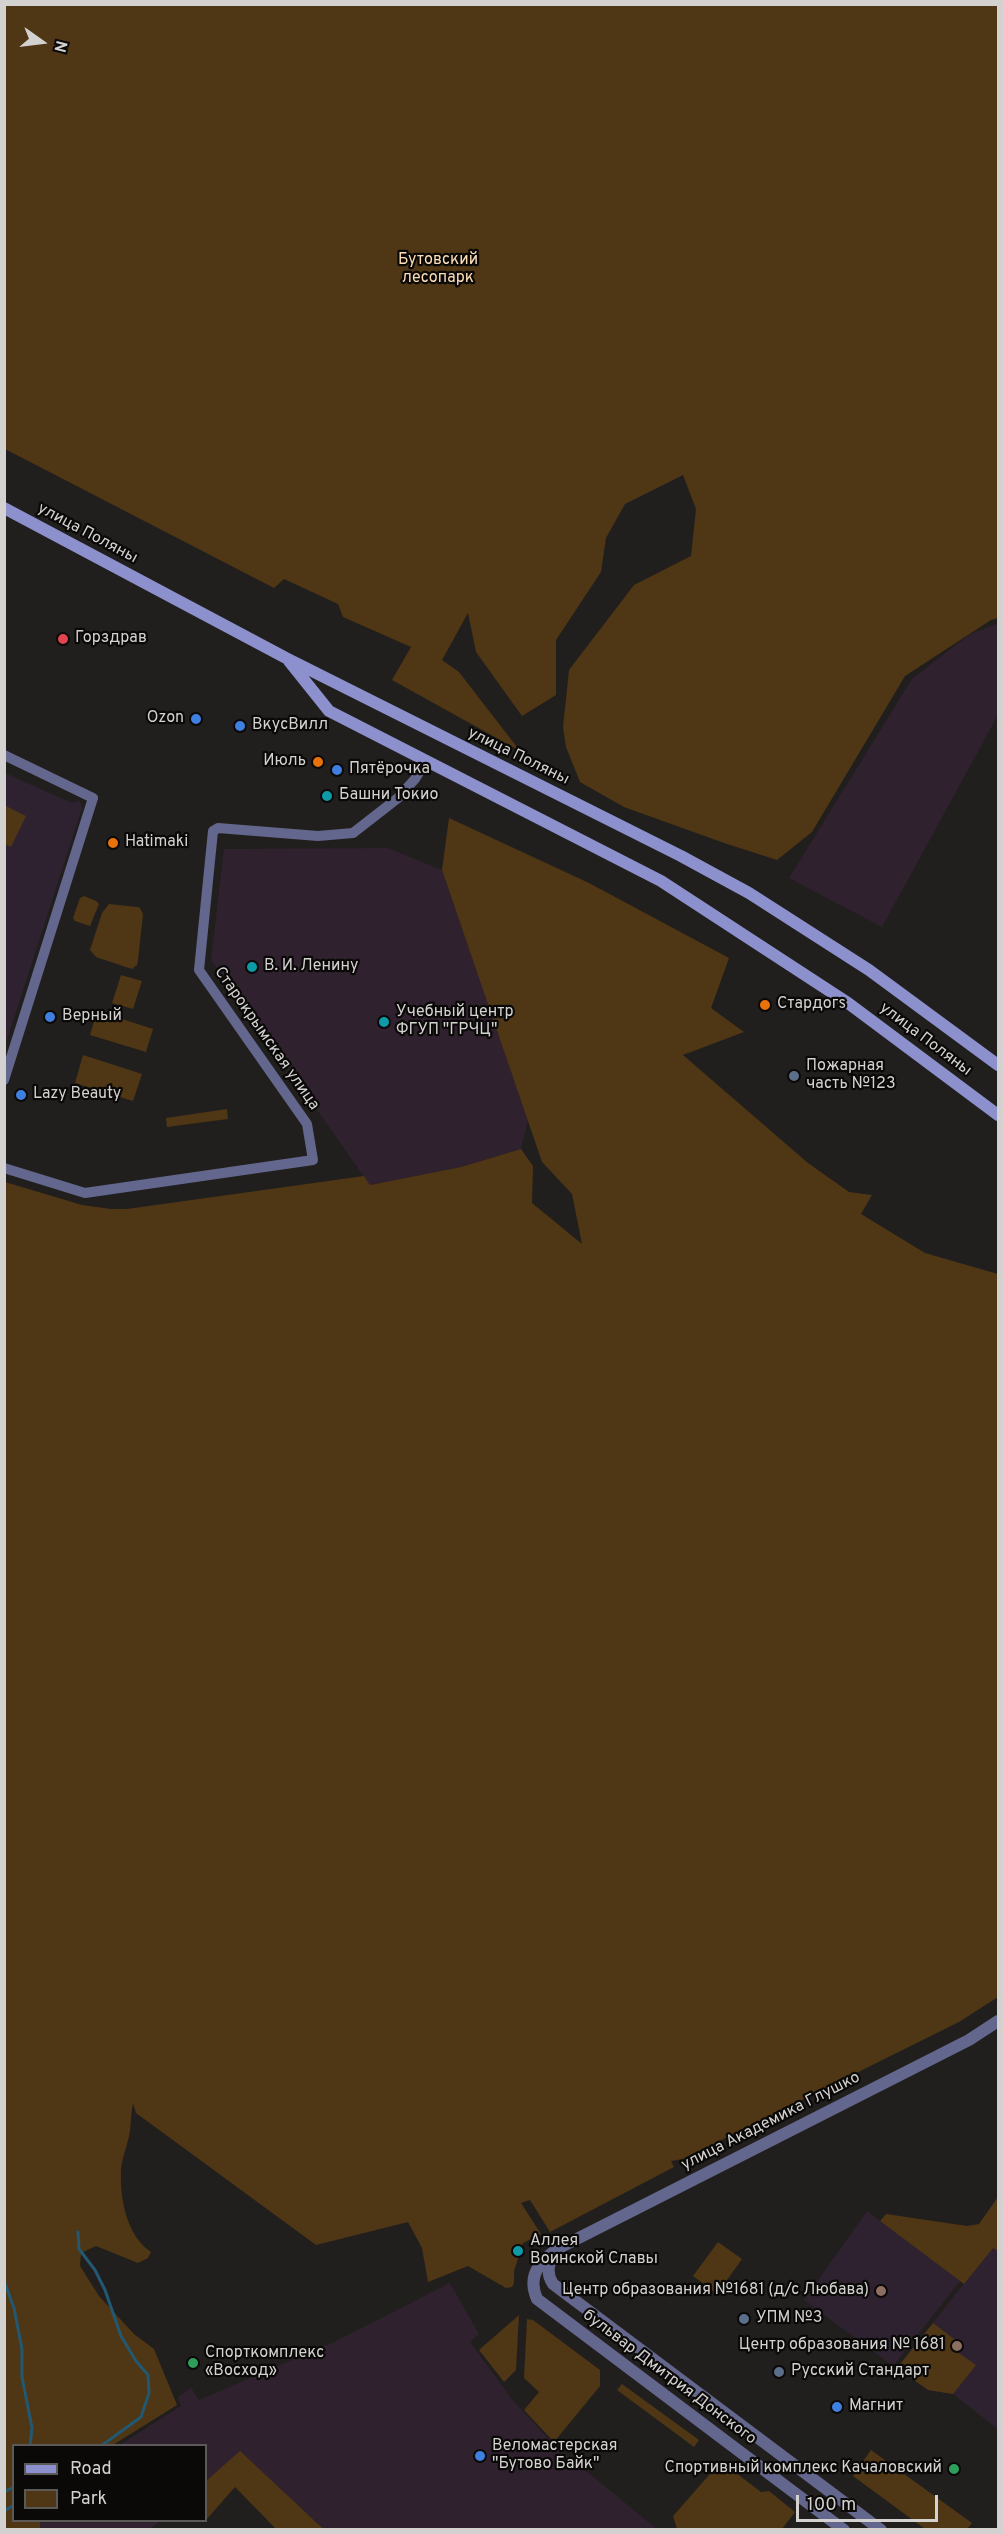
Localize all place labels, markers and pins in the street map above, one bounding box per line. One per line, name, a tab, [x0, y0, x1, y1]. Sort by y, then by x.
place label: Горздрав	[75, 629, 147, 649]
marker: Горздрав	[56, 632, 70, 646]
place label: Ozon	[147, 709, 184, 729]
marker: Ozon	[189, 712, 203, 726]
place label: ВкусВилл	[252, 716, 328, 736]
marker: ВкусВилл	[233, 719, 247, 733]
place label: Июль	[263, 752, 306, 772]
marker: Июль	[311, 755, 325, 769]
place label: Пятёрочка	[349, 760, 430, 780]
marker: Пятёрочка	[330, 763, 344, 777]
place label: Башни Токио	[339, 786, 438, 806]
marker: Башни Токио	[320, 789, 334, 803]
place label: Hatimaki	[125, 833, 188, 853]
marker: Hatimaki	[106, 836, 120, 850]
place label: В. И. Ленину	[264, 957, 359, 977]
marker: В. И. Ленину	[245, 960, 259, 974]
place label: Стардогs	[777, 995, 846, 1015]
marker: Стардогs	[758, 998, 772, 1012]
place label: Учебный центр ФГУП "ГРЧЦ"	[396, 1003, 514, 1041]
place label: Верный	[62, 1007, 122, 1027]
marker: Верный	[43, 1010, 57, 1024]
marker: Учебный центр ФГУП "ГРЧЦ"	[377, 1015, 391, 1029]
place label: Пожарная часть №123	[806, 1057, 896, 1095]
marker: Пожарная часть №123	[787, 1069, 801, 1083]
place label: Lazy Beauty	[33, 1085, 121, 1105]
marker: Lazy Beauty	[14, 1088, 28, 1102]
place label: Аллея Воинской Славы	[530, 2232, 658, 2270]
marker: Аллея Воинской Славы	[511, 2244, 525, 2258]
place label: Центр образования №1681 (д/с Любава)	[562, 2281, 869, 2301]
marker: Центр образования №1681 (д/с Любава)	[874, 2284, 888, 2298]
place label: УПМ №3	[756, 2309, 822, 2329]
marker: УПМ №3	[737, 2312, 751, 2326]
place label: Центр образования № 1681	[739, 2336, 945, 2356]
marker: Центр образования № 1681	[950, 2339, 964, 2353]
place label: Спорткомплекс «Восход»	[205, 2344, 324, 2382]
marker: Спорткомплекс «Восход»	[186, 2356, 200, 2370]
place label: Русский Стандарт	[791, 2362, 929, 2382]
marker: Русский Стандарт	[772, 2365, 786, 2379]
place label: Магнит	[849, 2397, 903, 2417]
marker: Магнит	[830, 2400, 844, 2414]
place label: Веломастерская "Бутово Байк"	[492, 2437, 618, 2475]
marker: Веломастерская "Бутово Байк"	[473, 2449, 487, 2463]
place label: Спортивный комплекс Качаловский	[665, 2459, 942, 2479]
marker: Спортивный комплекс Качаловский	[947, 2462, 961, 2476]

